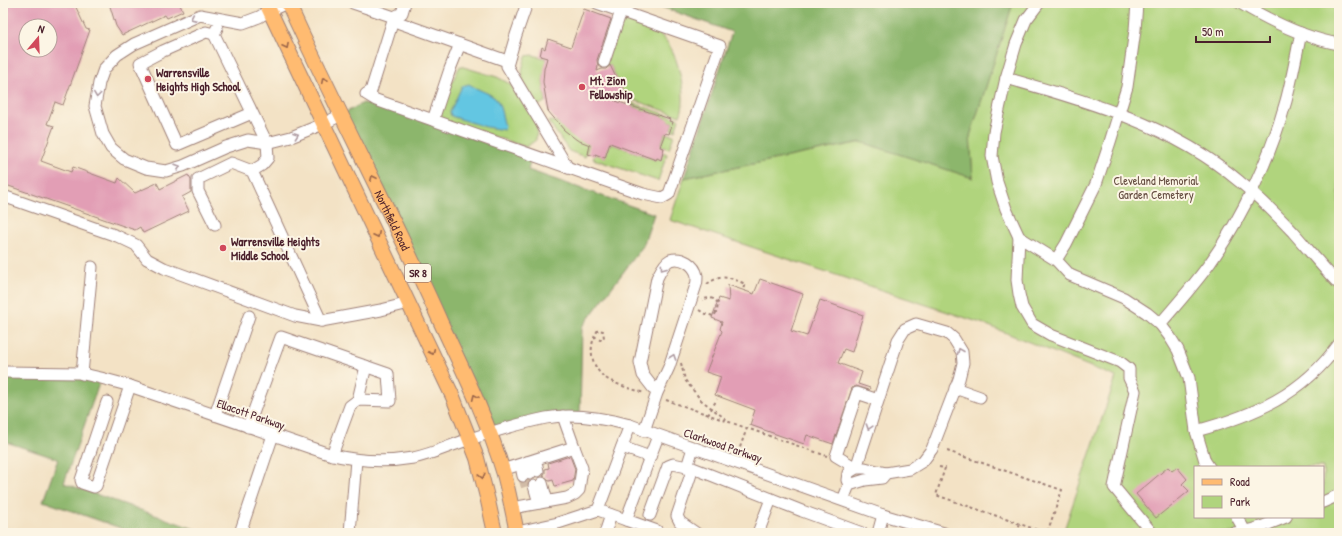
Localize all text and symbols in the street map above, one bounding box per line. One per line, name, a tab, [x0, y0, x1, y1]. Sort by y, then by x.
one-way arrow	[189, 13, 197, 21]
north arrow	[18, 18, 58, 58]
scale bar	[1196, 18, 1270, 44]
text: N	[36, 21, 46, 36]
text: 50 m	[1202, 23, 1223, 40]
one-way arrow	[281, 41, 289, 49]
place label: Warrensville Heights High School	[156, 64, 241, 96]
place label: Mt. Zion Fellowship	[589, 72, 633, 104]
marker: Warrensville Heights High School	[143, 74, 153, 84]
one-way arrow	[321, 77, 329, 84]
marker: Mt. Zion Fellowship	[577, 82, 587, 92]
one-way arrow	[93, 92, 102, 98]
one-way arrow	[292, 131, 299, 139]
one-way arrow	[174, 163, 181, 172]
park label: Cleveland Memorial Garden Cemetery	[1114, 172, 1199, 203]
one-way arrow	[370, 175, 378, 182]
street label: Northfield Road	[371, 187, 415, 253]
one-way arrow	[372, 231, 380, 238]
place label: Warrensville Heights Middle School	[231, 233, 320, 264]
marker: Warrensville Heights Middle School	[218, 243, 228, 253]
road number: SR 8	[405, 264, 431, 282]
one-way arrow	[661, 264, 668, 271]
one-way arrow	[427, 348, 435, 356]
one-way arrow	[957, 348, 965, 355]
one-way arrow	[668, 353, 676, 360]
street label: Ellacott Parkway	[215, 394, 287, 434]
one-way arrow	[472, 394, 480, 402]
one-way arrow	[865, 423, 874, 430]
street label: Clarkwood Parkway	[681, 424, 765, 466]
legend	[1194, 466, 1324, 518]
one-way arrow	[477, 473, 485, 479]
text: Road	[1230, 473, 1250, 490]
text: Park	[1230, 493, 1250, 510]

